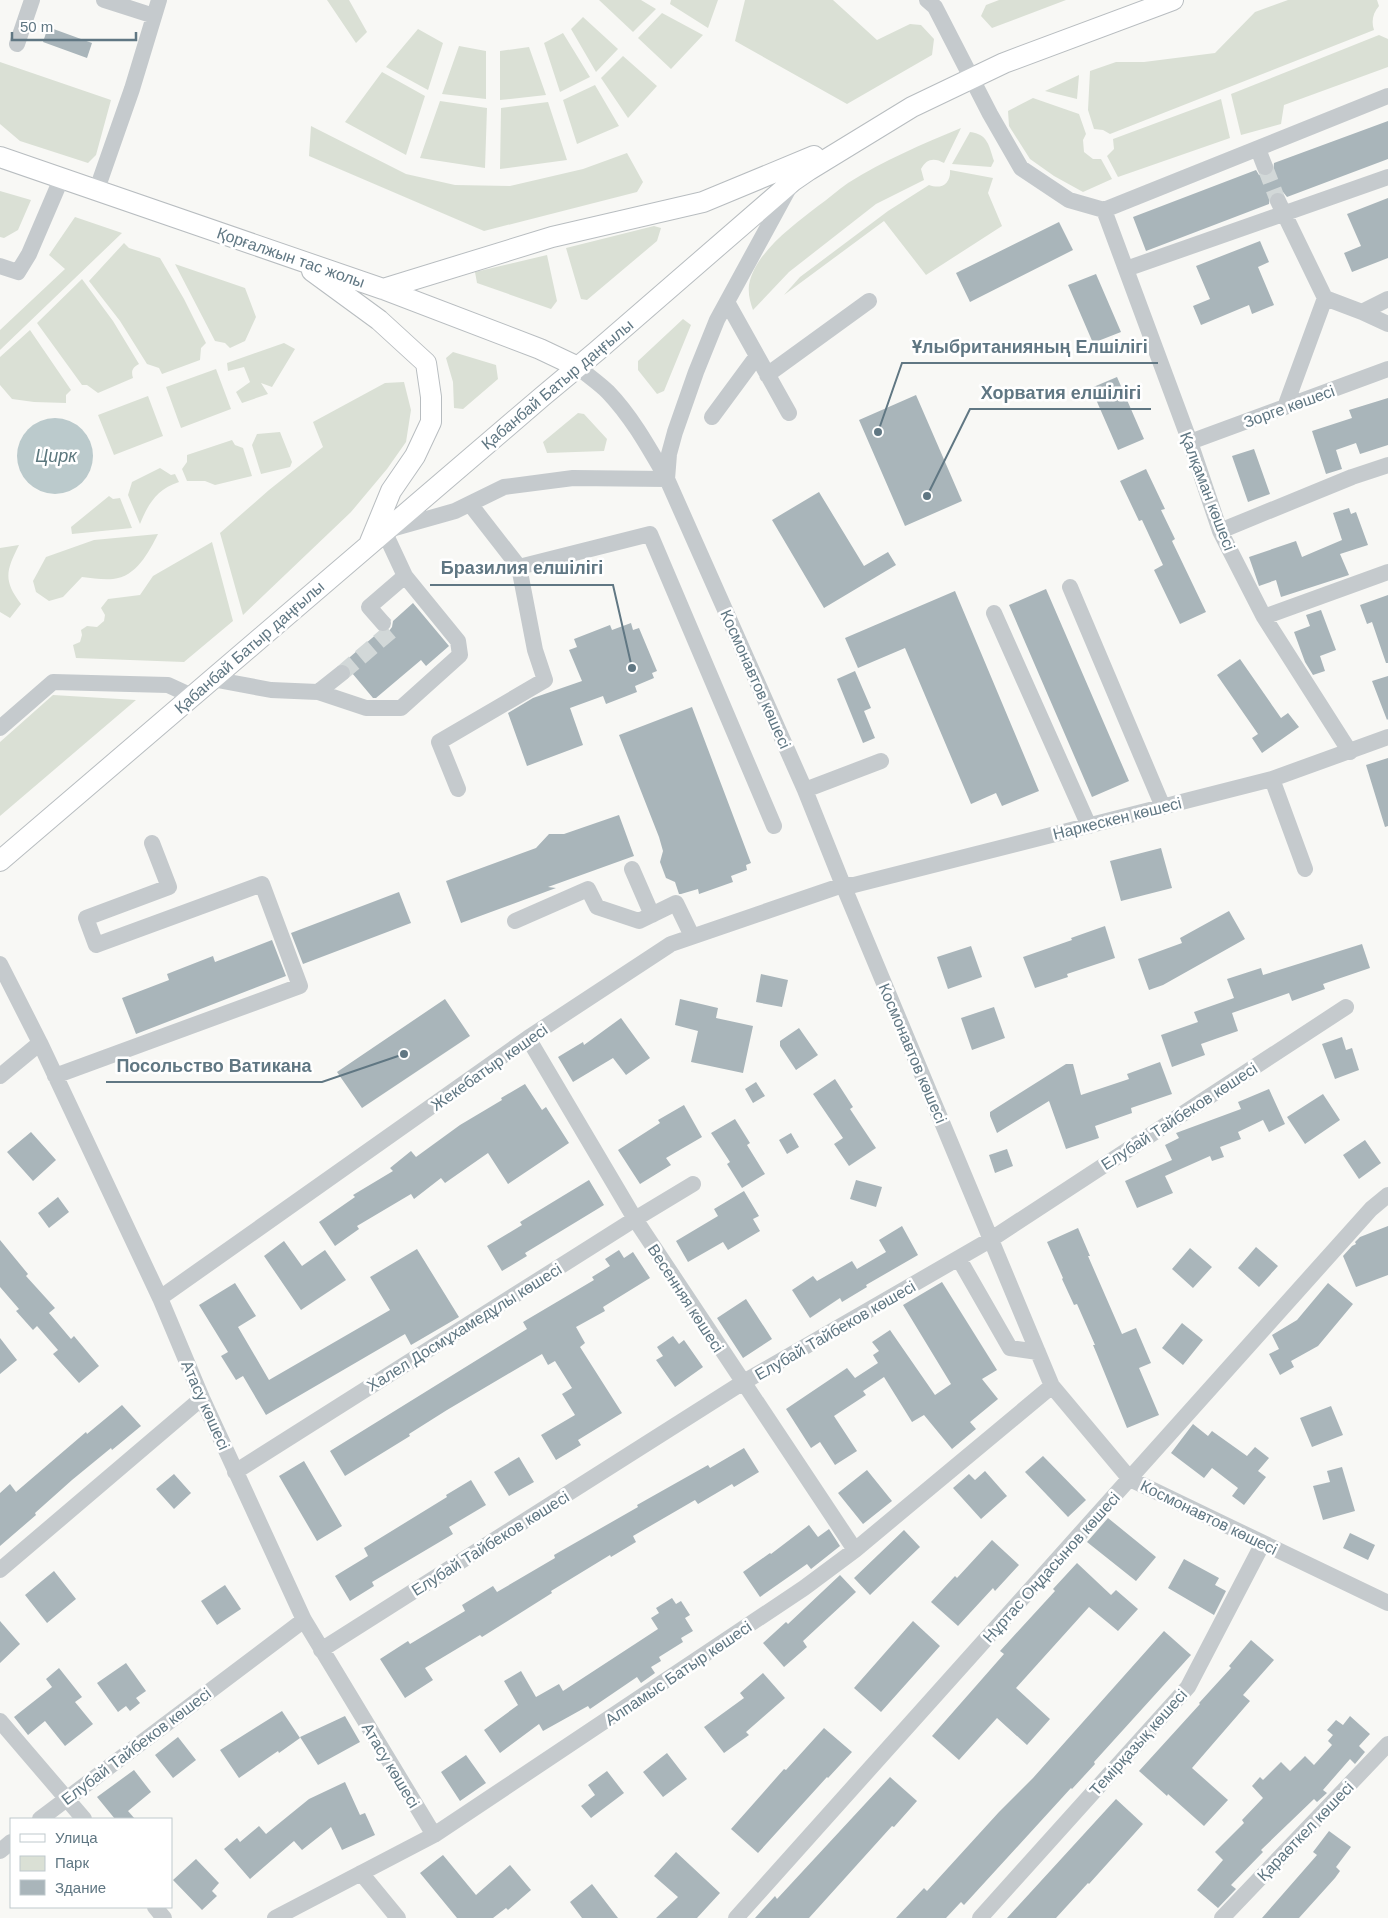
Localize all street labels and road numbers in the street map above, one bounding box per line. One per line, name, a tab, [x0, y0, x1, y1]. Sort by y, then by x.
street label: Қорғалжын тас жолы	[215, 224, 367, 291]
street label: Қабанбай Батыр даңғылы	[478, 316, 636, 453]
street label: Зорге көшесі	[1241, 382, 1337, 431]
street label: Қалқаман көшесі	[1177, 429, 1238, 553]
street label: Қабанбай Батыр даңғылы	[171, 578, 327, 717]
street label: Космонавтов көшесі	[717, 607, 794, 751]
street label: Наркескен көшесі	[1051, 794, 1183, 843]
street label: Космонавтов көшесі	[875, 981, 950, 1126]
street label: Жекебатыр көшесі	[428, 1021, 551, 1114]
street label: Елубай Тайбеков көшесі	[1098, 1060, 1260, 1173]
street label: Весенняя көшесі	[644, 1241, 727, 1355]
street label: Халел Досмұхамедұлы көшесі	[364, 1260, 565, 1395]
street label: Елубай Тайбеков көшесі	[752, 1278, 918, 1383]
street label: Атасу көшесі	[178, 1358, 233, 1453]
street label: Космонавтов көшесі	[1138, 1477, 1280, 1558]
street label: Елубай Тайбеков көшесі	[408, 1488, 572, 1599]
street label: Нұртас Оңдасынов көшесі	[980, 1489, 1123, 1646]
street label: Алпамыс Батыр көшесі	[602, 1618, 755, 1729]
street label: Елубай Тайбеков көшесі	[58, 1685, 214, 1808]
street label: Темірқазық көшесі	[1086, 1686, 1190, 1799]
street label: Атасу көшесі	[359, 1720, 423, 1811]
street label: Қараөткел көшесі	[1254, 1778, 1357, 1884]

